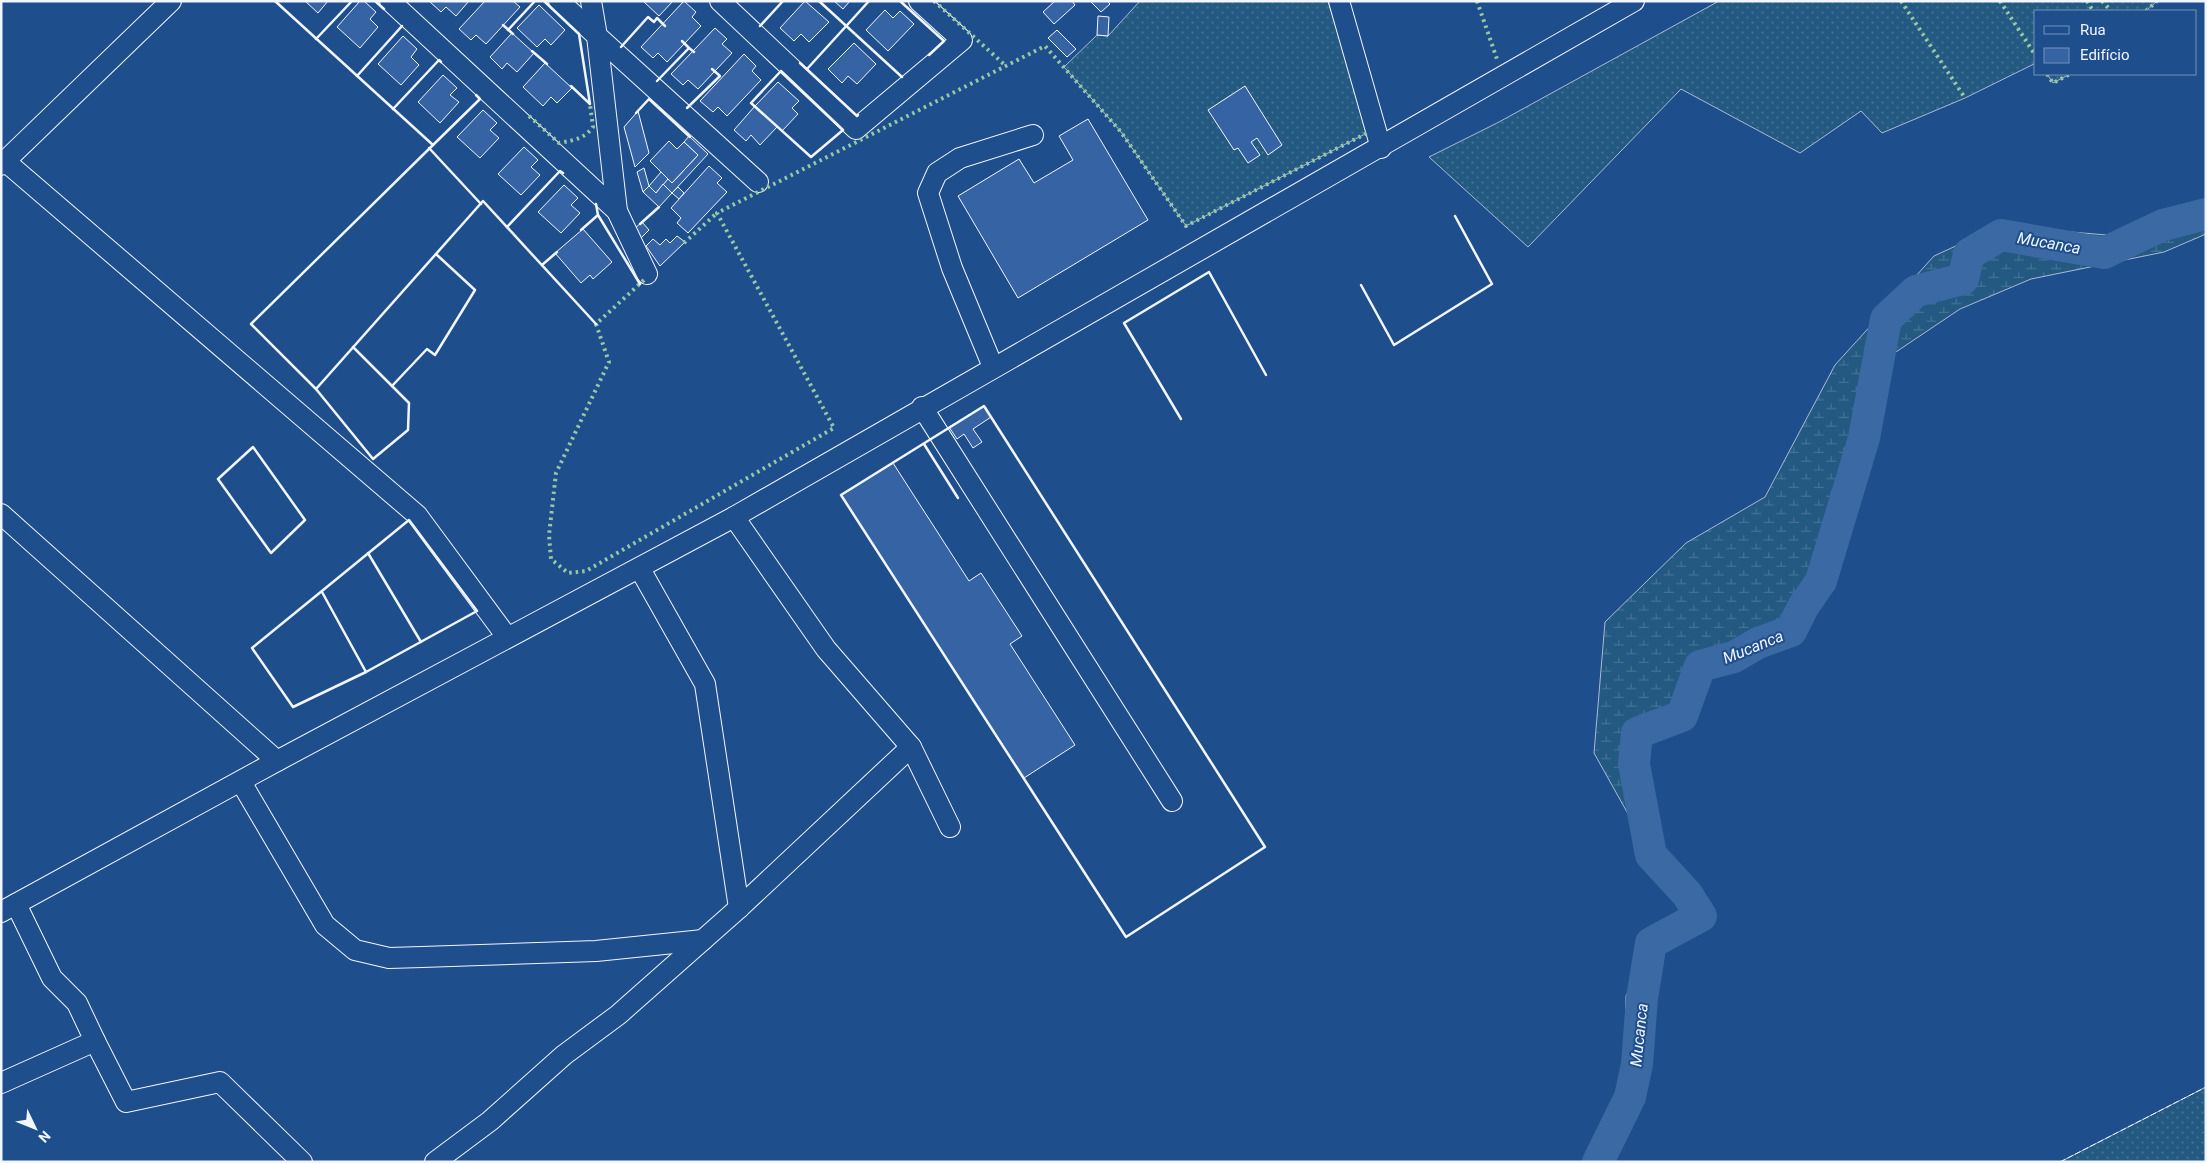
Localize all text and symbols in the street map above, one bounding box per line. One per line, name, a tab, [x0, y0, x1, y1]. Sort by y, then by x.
legend	[2034, 10, 2197, 75]
text: Rua	[2080, 21, 2106, 39]
text: Edifício	[2080, 46, 2129, 64]
water label: Mucanca	[2016, 228, 2082, 258]
water label: Mucanca	[1720, 626, 1786, 668]
water label: Mucanca	[1626, 1002, 1652, 1068]
north arrow	[10, 1103, 60, 1153]
text: N	[35, 1128, 54, 1146]

